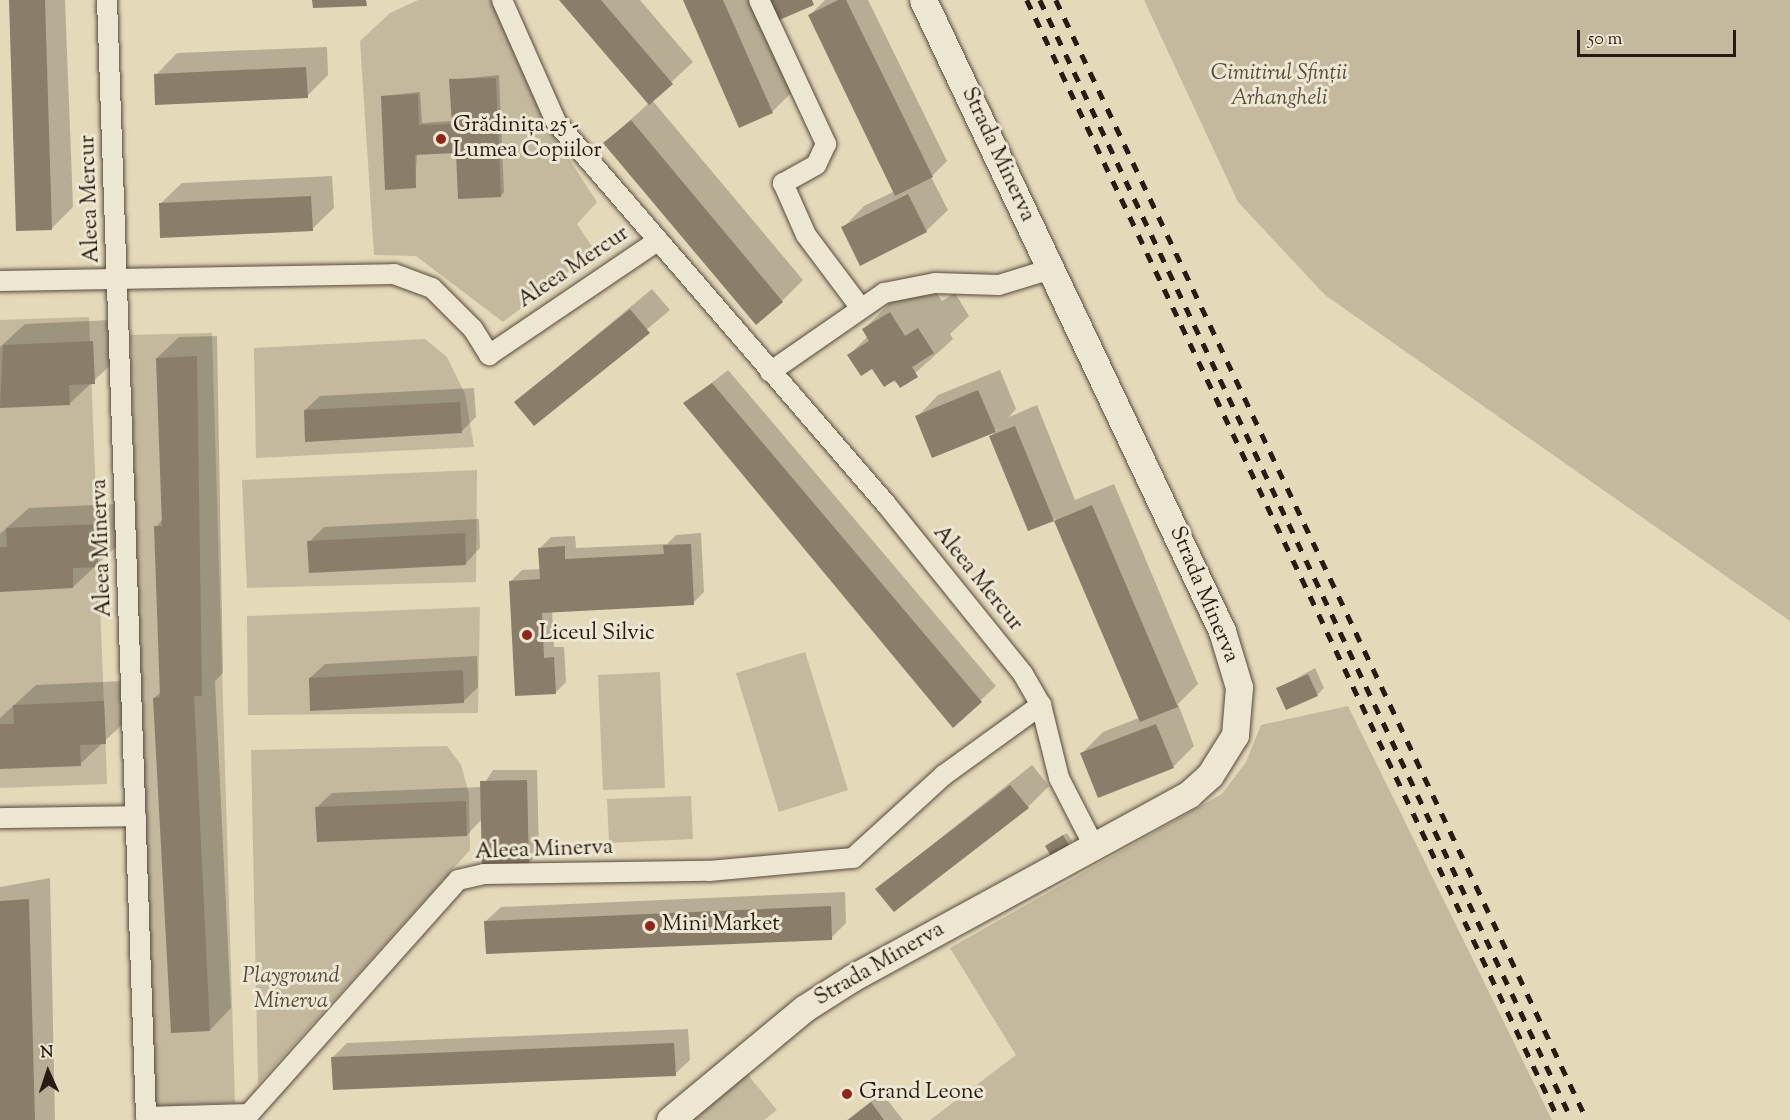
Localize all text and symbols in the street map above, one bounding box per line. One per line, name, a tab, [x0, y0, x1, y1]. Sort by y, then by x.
scale bar	[1580, 18, 1739, 56]
text: 50 m	[1588, 27, 1622, 53]
park label: Cimitirul Sfinții Arhangheli	[1211, 61, 1347, 112]
street label: Strada Minerva	[954, 84, 1040, 226]
place label: Grădinița 25 - Lumea Copiilor	[453, 113, 602, 164]
marker: Grădinița 25 - Lumea Copiilor	[434, 132, 448, 146]
street label: Aleea Mercur	[76, 134, 106, 264]
street label: Aleea Mercur	[513, 221, 635, 315]
street label: Aleea Minerva	[87, 478, 119, 618]
street label: Aleea Mercur	[926, 521, 1028, 637]
street label: Strada Minerva	[1162, 523, 1244, 667]
place label: Liceul Silvic	[539, 622, 655, 648]
marker: Liceul Silvic	[520, 628, 534, 642]
street label: Aleea Minerva	[474, 835, 614, 867]
place label: Mini Market	[662, 913, 780, 939]
street label: Strada Minerva	[810, 917, 950, 1013]
marker: Mini Market	[643, 919, 657, 933]
park label: Playground Minerva	[242, 964, 340, 1016]
north arrow	[18, 1042, 78, 1102]
text: N	[40, 1042, 54, 1065]
place label: Grand Leone	[859, 1081, 984, 1107]
marker: Grand Leone	[840, 1087, 854, 1101]

